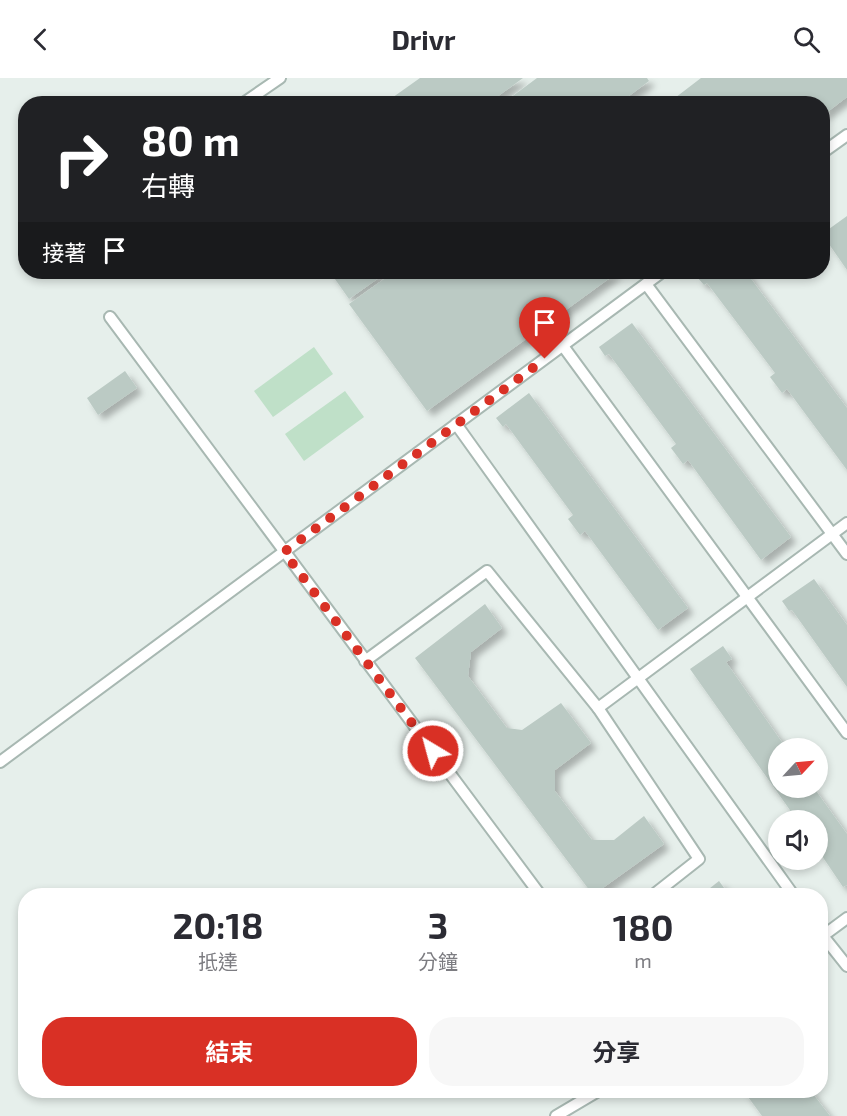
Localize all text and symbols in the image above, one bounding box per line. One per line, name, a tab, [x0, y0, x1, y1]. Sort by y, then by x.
icon: back	[24, 23, 57, 56]
text: Drivr	[391, 23, 456, 55]
icon: search	[790, 23, 823, 56]
text: 80 m	[141, 114, 240, 164]
icon: right	[42, 120, 120, 198]
text: 右轉	[141, 169, 195, 201]
icon: arrive	[98, 234, 131, 267]
text: 接著	[42, 239, 86, 265]
pin	[519, 297, 570, 359]
icon: arrive	[528, 306, 561, 339]
position arrow	[401, 719, 465, 783]
north arrow	[768, 738, 828, 798]
map controls	[768, 738, 828, 870]
button: sound	[768, 810, 828, 870]
text: 20:18	[173, 903, 263, 946]
text: 3	[428, 903, 448, 946]
text: 180	[613, 905, 673, 948]
text: m	[634, 948, 652, 972]
text: 抵達	[198, 949, 238, 973]
text: 分鐘	[418, 949, 458, 973]
button: 結束	[42, 1017, 417, 1086]
button: 分享	[429, 1017, 804, 1086]

